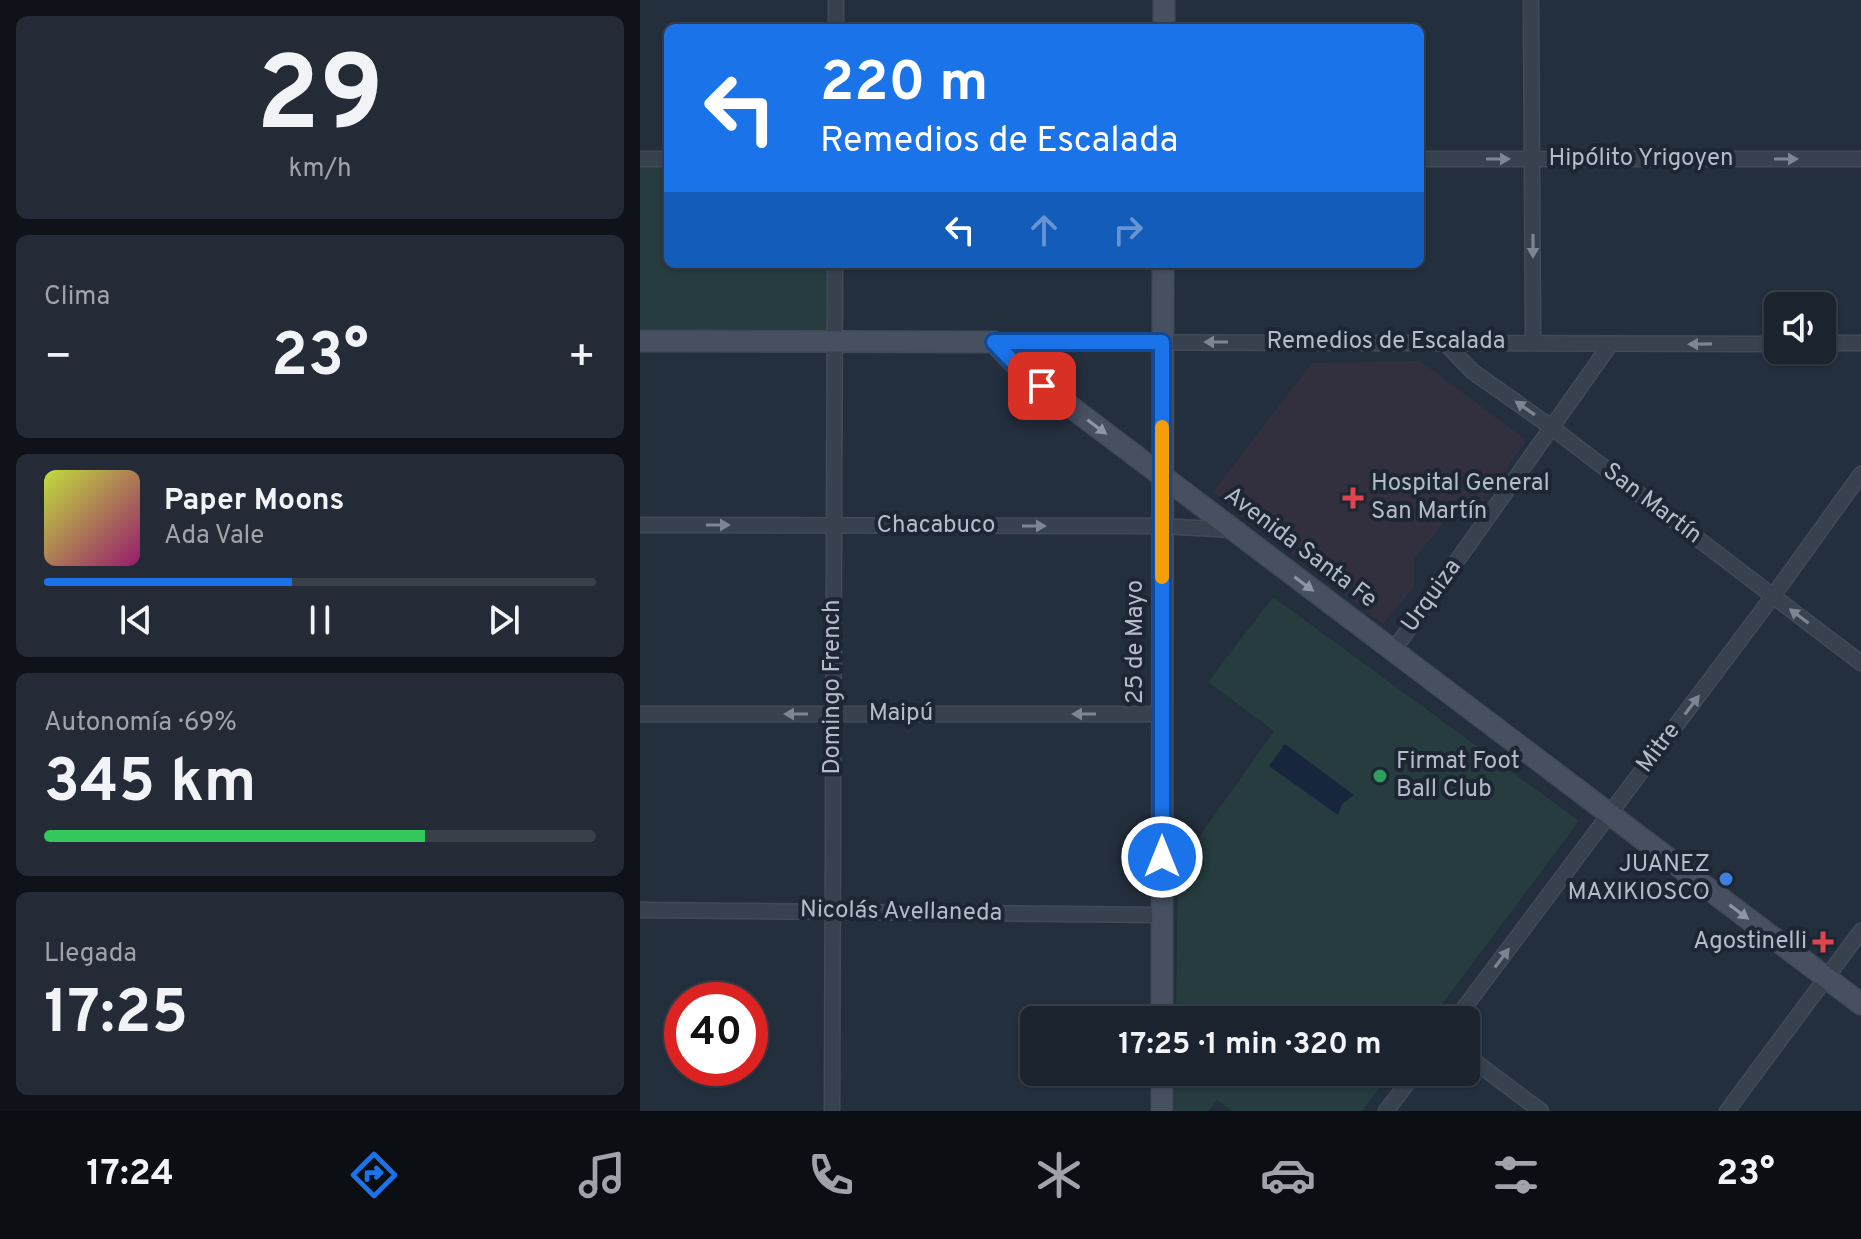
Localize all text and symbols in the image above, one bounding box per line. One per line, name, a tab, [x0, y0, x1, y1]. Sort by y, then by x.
text: 29	[256, 35, 384, 167]
text: 220 m	[820, 50, 988, 120]
icon: left	[688, 56, 792, 160]
text: Remedios de Escalada	[820, 119, 1178, 165]
street label: Hipólito Yrigoyen	[1548, 144, 1734, 174]
text: km/h	[288, 153, 352, 186]
one-way arrow	[1486, 153, 1511, 165]
one-way arrow	[1774, 153, 1799, 165]
icon: left	[938, 208, 982, 252]
icon: ahead	[1022, 208, 1066, 252]
icon: right	[1106, 208, 1150, 252]
one-way arrow	[1527, 234, 1539, 259]
text: Clima	[44, 281, 110, 314]
map controls	[1764, 292, 1836, 364]
button: sound	[1764, 292, 1836, 364]
text: 23°	[271, 321, 369, 397]
street label: Remedios de Escalada	[1267, 327, 1505, 357]
text: −	[44, 331, 72, 387]
text: +	[568, 331, 596, 387]
one-way arrow	[1203, 336, 1228, 348]
one-way arrow	[1687, 338, 1712, 350]
pin	[1008, 352, 1076, 420]
icon: arrive	[1020, 364, 1064, 408]
one-way arrow	[1514, 401, 1535, 417]
one-way arrow	[1086, 419, 1108, 435]
street label: San Martín	[1597, 457, 1707, 551]
place label: Hospital General San Martín	[1371, 469, 1550, 527]
street label: Avenida Santa Fe	[1218, 481, 1382, 615]
text: Paper Moons	[164, 483, 344, 520]
marker: Hospital General San Martín	[1342, 487, 1364, 509]
street label: Chacabuco	[877, 511, 996, 541]
one-way arrow	[706, 519, 731, 531]
text: Ada Vale	[164, 520, 264, 553]
one-way arrow	[1022, 520, 1047, 532]
street label: Urquiza	[1395, 554, 1469, 638]
one-way arrow	[1294, 575, 1314, 591]
street label: 25 de Mayo	[1121, 580, 1151, 704]
icon: previous	[114, 598, 158, 642]
icon: pause	[298, 598, 342, 642]
icon: next	[482, 598, 526, 642]
street label: Domingo French	[818, 599, 848, 775]
one-way arrow	[1789, 608, 1809, 624]
one-way arrow	[1683, 695, 1699, 715]
street label: Maipú	[869, 699, 933, 729]
text: Autonomía · 69%	[44, 707, 237, 740]
one-way arrow	[783, 708, 808, 720]
one-way arrow	[1071, 708, 1096, 720]
street label: Mitre	[1630, 717, 1688, 779]
text: 345 km	[44, 747, 256, 823]
place label: Firmat Foot Ball Club	[1396, 747, 1520, 805]
marker: Firmat Foot Ball Club	[1371, 767, 1389, 785]
position arrow	[1120, 815, 1204, 899]
place label: JUANEZ MAXIKIOSCO	[1567, 850, 1710, 908]
marker: JUANEZ MAXIKIOSCO	[1717, 870, 1735, 888]
street label: Nicolás Avellaneda	[799, 895, 1003, 929]
one-way arrow	[1729, 903, 1750, 919]
place label: Agostinelli	[1693, 927, 1807, 957]
marker: Agostinelli	[1814, 933, 1832, 951]
text: Llegada	[44, 938, 137, 971]
one-way arrow	[1493, 948, 1509, 968]
text: 17:25	[44, 978, 188, 1054]
speed limit sign: 40	[664, 982, 768, 1086]
text: 17:25 · 1 min · 320 m	[1118, 1027, 1382, 1064]
icon: directions	[346, 1147, 402, 1203]
icon: music	[574, 1147, 630, 1203]
icon: phone	[803, 1147, 859, 1203]
icon: climate	[1031, 1147, 1087, 1203]
icon: car	[1260, 1147, 1316, 1203]
icon: filters	[1488, 1147, 1544, 1203]
text: 17:24	[86, 1152, 174, 1198]
text: 23°	[1716, 1152, 1775, 1198]

